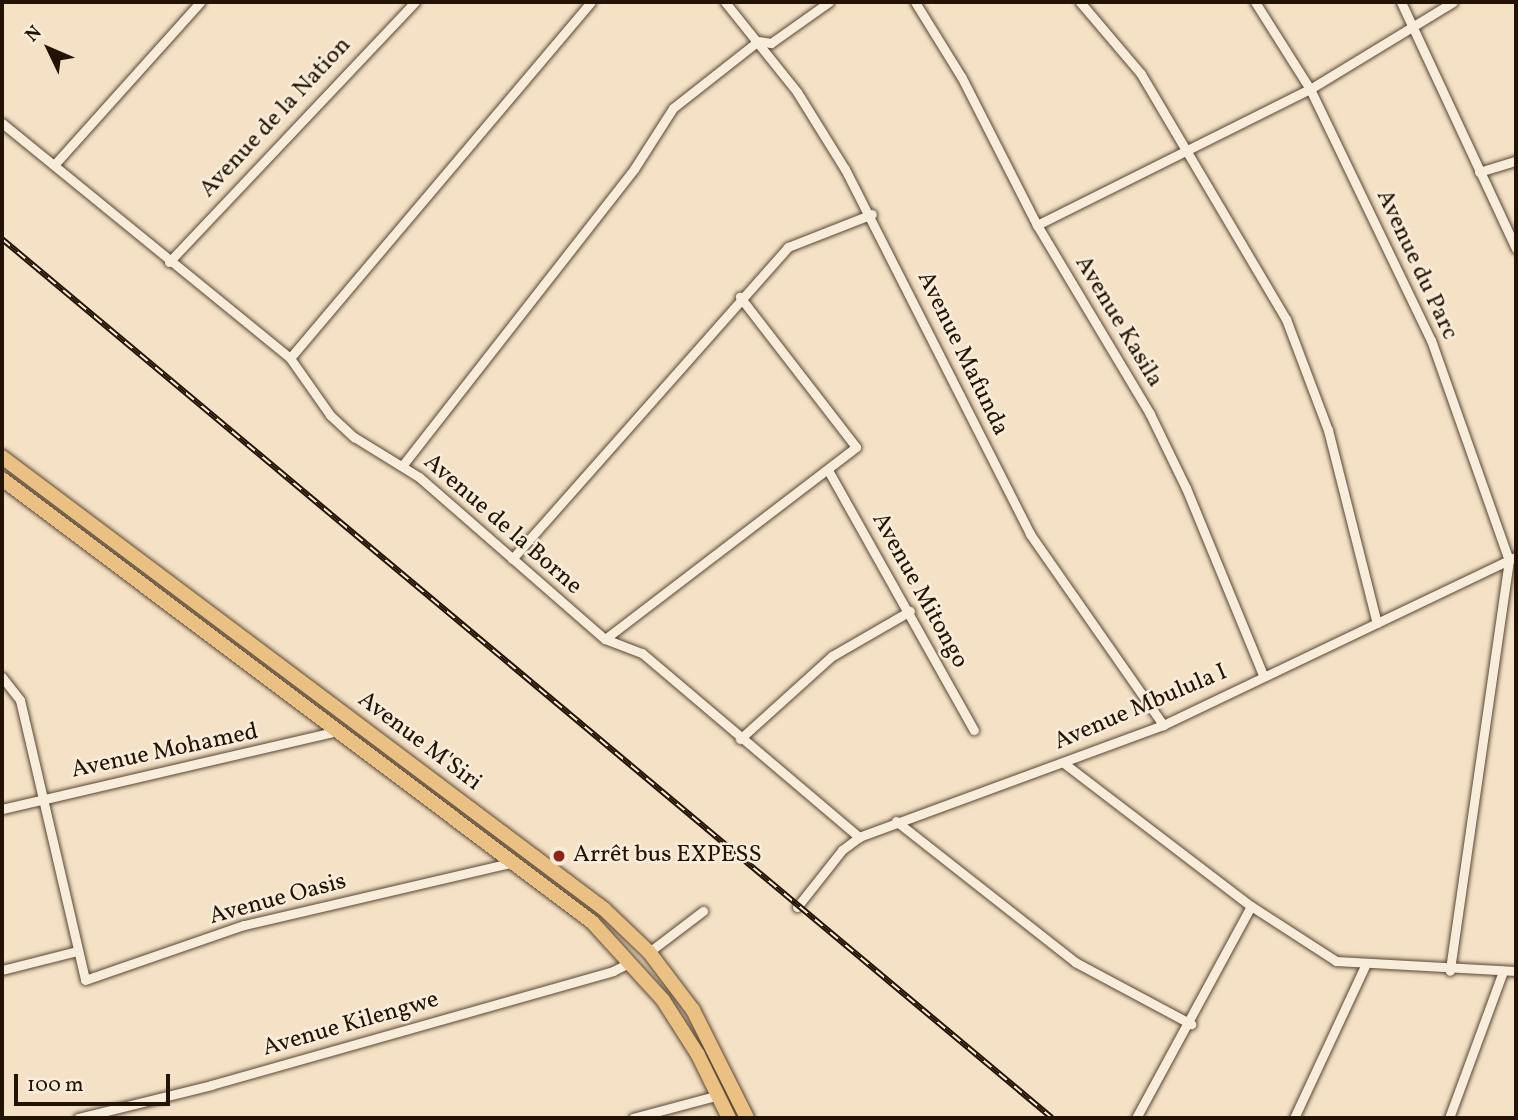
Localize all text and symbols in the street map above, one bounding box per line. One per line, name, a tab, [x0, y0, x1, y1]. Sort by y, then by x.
north arrow	[14, 14, 84, 84]
text: N	[20, 20, 48, 48]
street label: Avenue de la Nation	[194, 32, 358, 204]
street label: Avenue du Parc	[1369, 186, 1463, 344]
street label: Avenue Kasila	[1068, 251, 1168, 393]
street label: Avenue Mafunda	[910, 267, 1014, 441]
street label: Avenue de la Borne	[417, 448, 587, 602]
street label: Avenue Mitongo	[864, 508, 974, 674]
street label: Avenue Mbulula I	[1050, 659, 1232, 757]
street label: Avenue M'Siri	[351, 686, 487, 798]
street label: Avenue Mohamed	[69, 718, 261, 786]
place label: Arrêt bus EXPESS	[573, 842, 762, 870]
marker: Arrêt bus EXPESS	[551, 848, 567, 864]
street label: Avenue Oasis	[206, 868, 350, 932]
street label: Avenue Kilengwe	[260, 986, 442, 1064]
scale bar	[18, 1060, 173, 1104]
text: 100 m	[27, 1071, 84, 1100]

